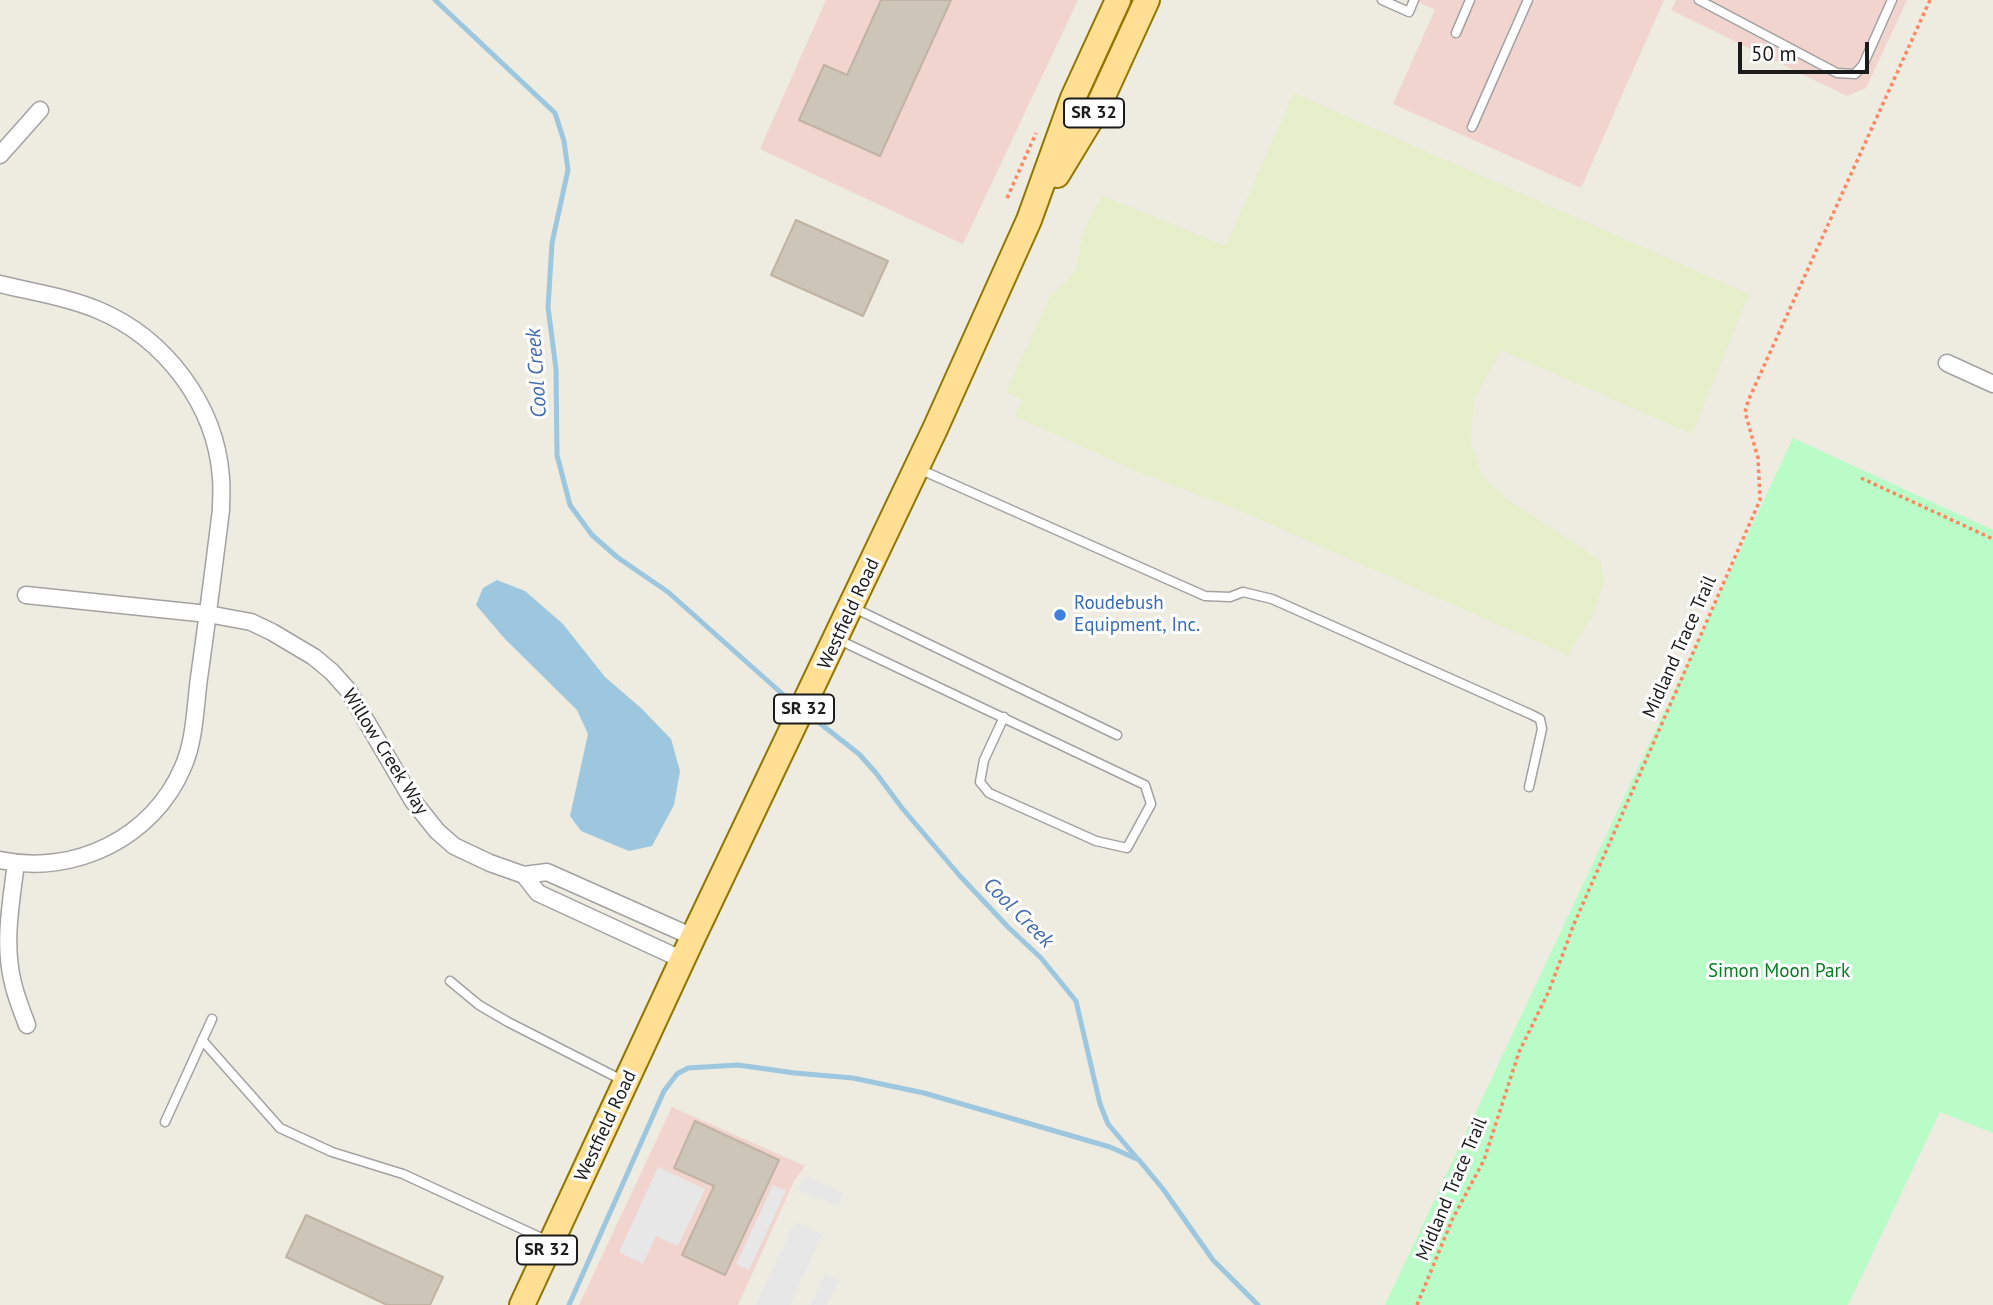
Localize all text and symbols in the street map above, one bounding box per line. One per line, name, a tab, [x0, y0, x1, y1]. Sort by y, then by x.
scale bar	[1741, 28, 1872, 72]
text: 50 m	[1751, 40, 1797, 67]
road number: SR 32	[1064, 98, 1124, 128]
water label: Cool Creek	[521, 328, 553, 418]
street label: Westfield Road	[813, 555, 885, 673]
street label: Midland Trace Trail	[1638, 572, 1722, 722]
place label: Roudebush Equipment, Inc.	[1074, 593, 1200, 637]
marker: Roudebush Equipment, Inc.	[1052, 607, 1068, 623]
street label: Willow Creek Way	[337, 685, 433, 819]
road number: SR 32	[774, 694, 834, 724]
water label: Cool Creek	[977, 872, 1059, 954]
park label: Simon Moon Park	[1708, 961, 1850, 983]
street label: Westfield Road	[570, 1067, 642, 1185]
street label: Midland Trace Trail	[1412, 1114, 1492, 1264]
road number: SR 32	[517, 1236, 577, 1265]

